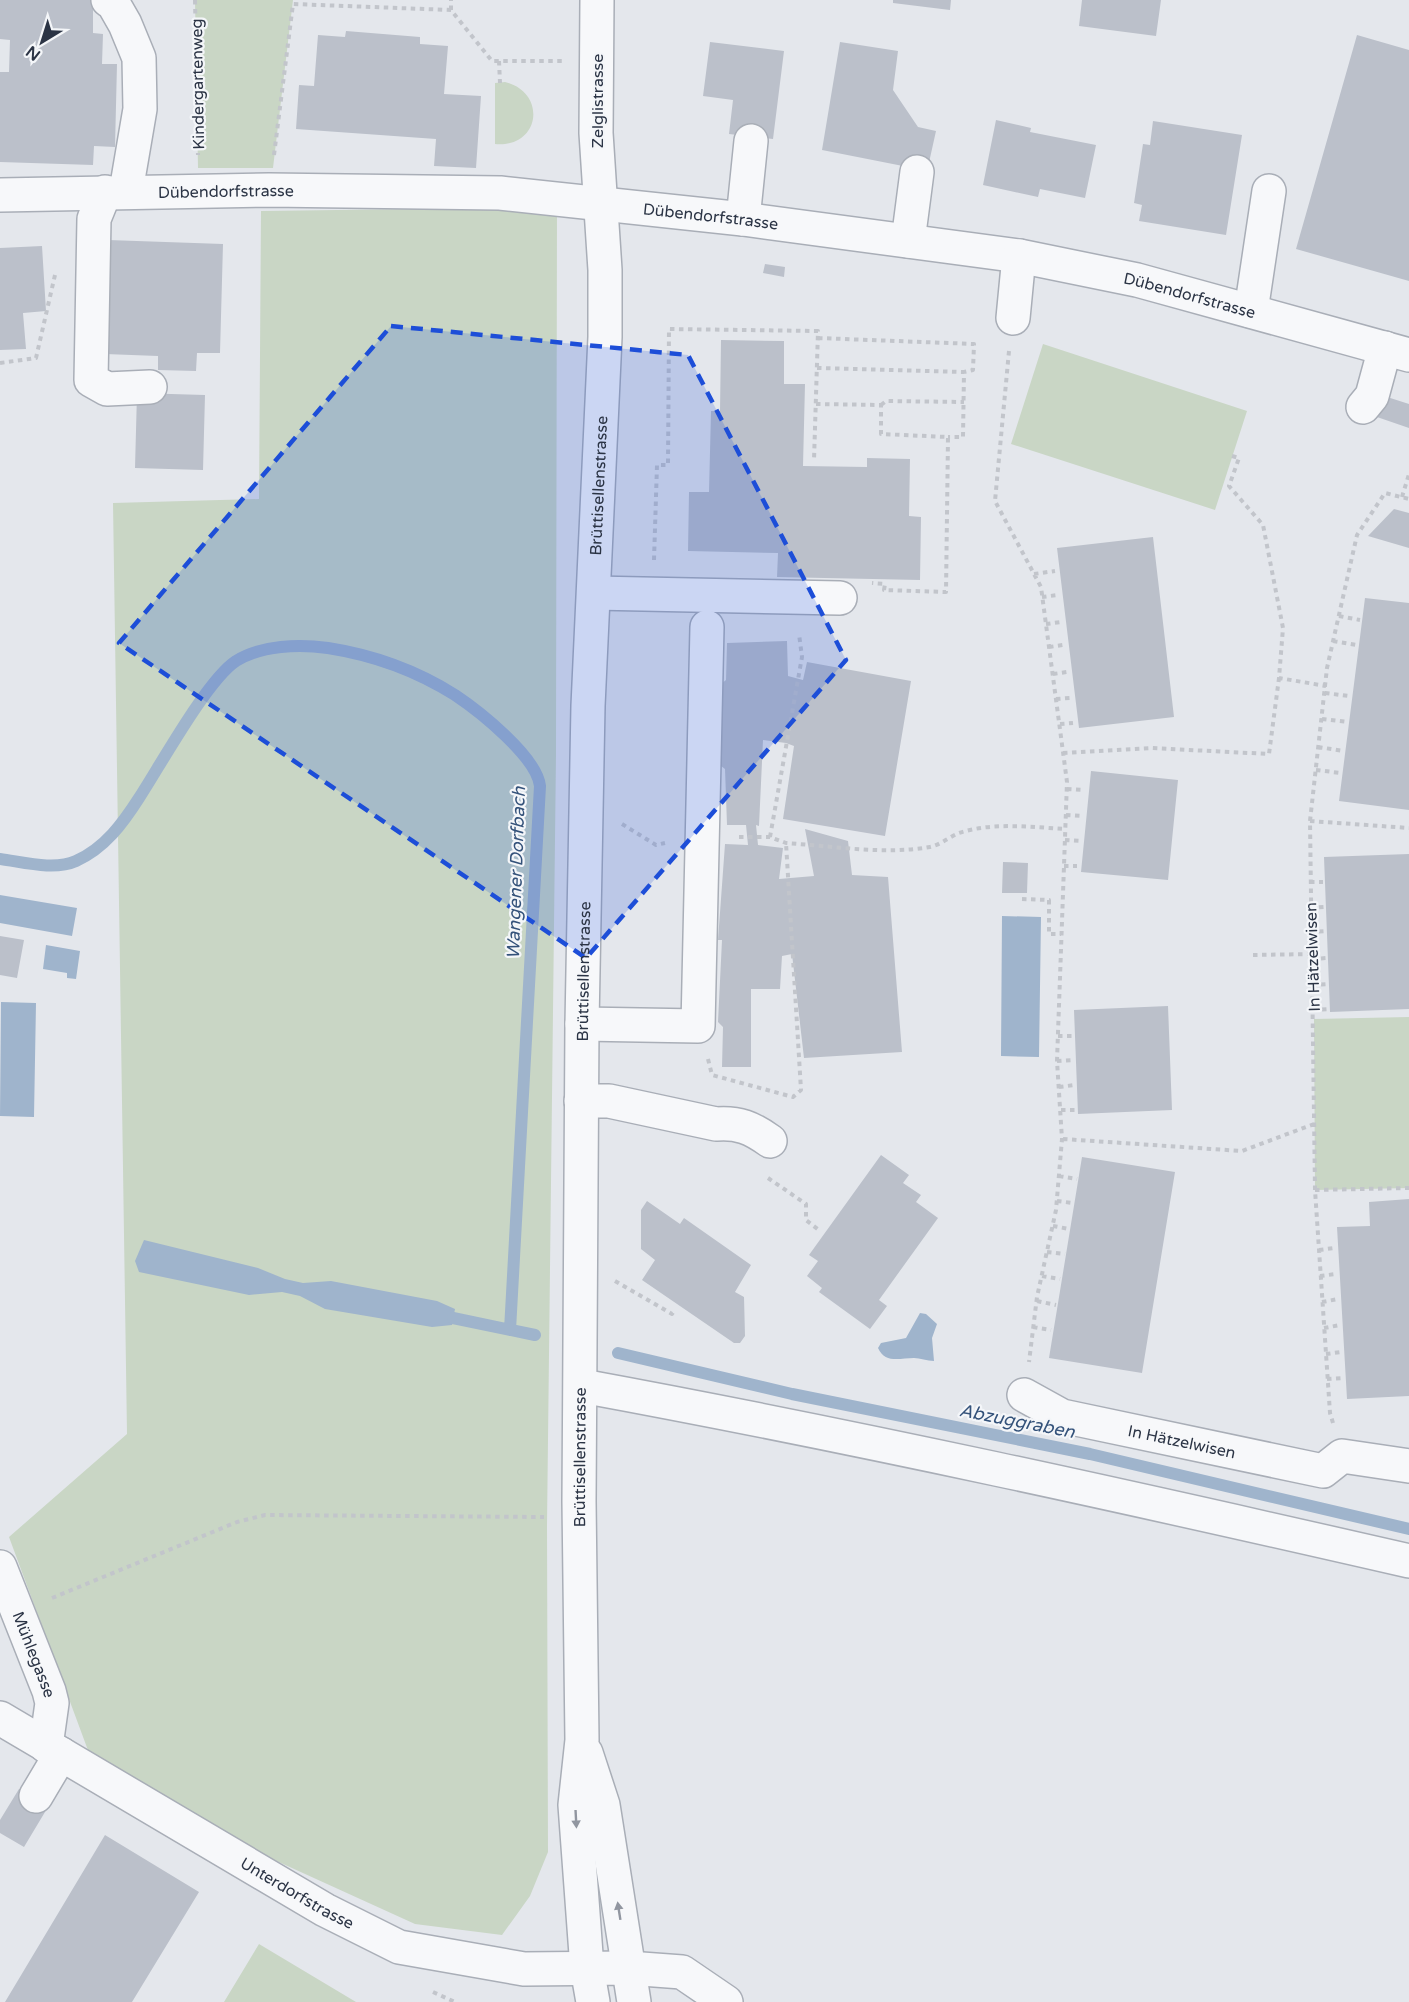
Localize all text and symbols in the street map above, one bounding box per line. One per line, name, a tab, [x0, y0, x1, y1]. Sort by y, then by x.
north arrow	[12, 12, 72, 72]
street label: Kindergartenweg	[187, 18, 209, 150]
text: N	[22, 41, 45, 65]
street label: Zelglistrasse	[588, 54, 608, 148]
street label: Dübendorfstrasse	[158, 181, 294, 203]
street label: Dübendorfstrasse	[642, 199, 779, 235]
street label: Dübendorfstrasse	[1122, 269, 1258, 323]
street label: Brüttisellenstrasse	[586, 415, 612, 556]
water label: Wangener Dorfbach	[502, 785, 530, 960]
street label: Brüttisellenstrasse	[573, 901, 595, 1041]
street label: In Hätzelwisen	[1301, 902, 1325, 1012]
street label: Brüttisellenstrasse	[570, 1387, 591, 1527]
water label: Abzuggraben	[958, 1399, 1077, 1443]
street label: In Hätzelwisen	[1126, 1421, 1237, 1463]
street label: Mühlegasse	[8, 1609, 59, 1700]
one-way arrow	[571, 1809, 580, 1828]
street label: Unterdorfstrasse	[236, 1853, 357, 1934]
one-way arrow	[614, 1901, 623, 1920]

